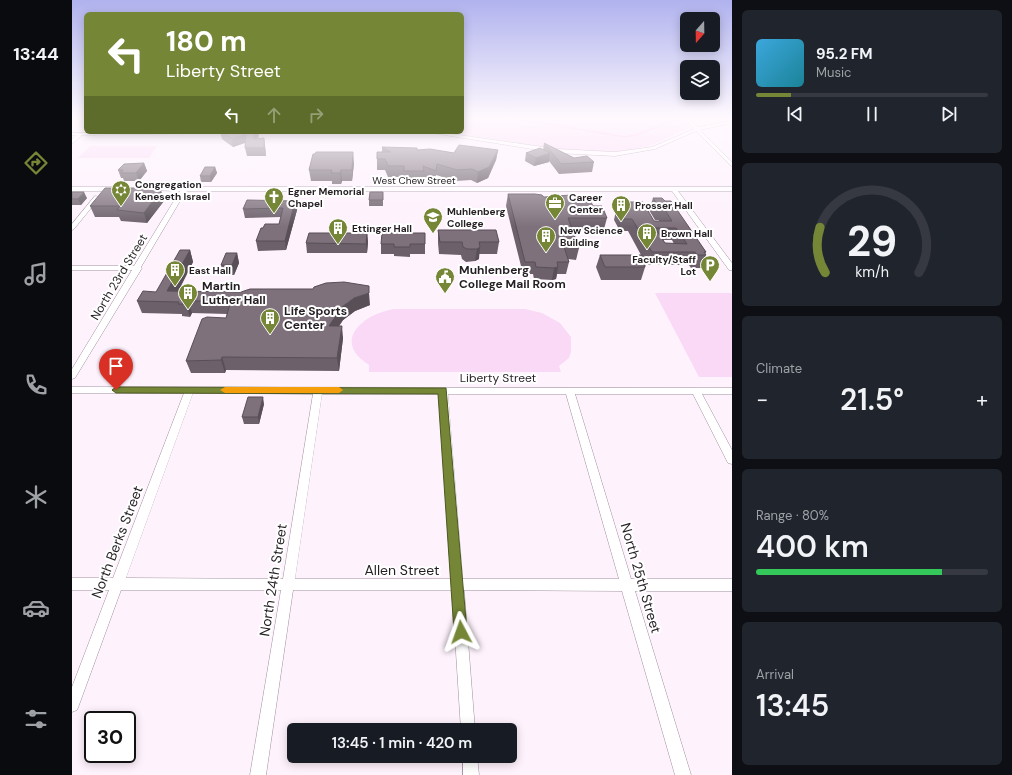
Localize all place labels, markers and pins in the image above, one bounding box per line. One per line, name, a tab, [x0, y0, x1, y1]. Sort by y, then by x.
place label: Congregation Keneseth Israel	[135, 178, 210, 203]
synagogue icon: Congregation Keneseth Israel	[110, 179, 132, 207]
place label: Egner Memorial Chapel	[288, 185, 364, 210]
church icon: Egner Memorial Chapel	[263, 186, 285, 214]
place label: Career Center	[569, 191, 603, 216]
office icon: Career Center	[544, 192, 566, 220]
building icon: Prosser Hall	[610, 194, 632, 222]
place label: Prosser Hall	[635, 199, 693, 212]
place label: Muhlenberg College	[447, 205, 506, 230]
school or university icon: Muhlenberg College	[422, 206, 444, 234]
building icon: Ettinger Hall	[327, 217, 349, 245]
place label: Ettinger Hall	[352, 222, 412, 235]
building icon: Brown Hall	[636, 222, 658, 250]
place label: New Science Building	[560, 224, 623, 249]
building icon: New Science Building	[535, 225, 557, 253]
place label: Brown Hall	[661, 227, 713, 240]
place label: Faculty/Staff Lot	[632, 253, 696, 278]
parking icon: Faculty/Staff Lot	[699, 254, 721, 282]
building icon: East Hall	[164, 259, 186, 287]
place label: Muhlenberg College Mail Room	[459, 262, 566, 292]
place label: East Hall	[189, 264, 231, 277]
public building icon: Muhlenberg College Mail Room	[434, 266, 456, 294]
place label: Martin Luther Hall	[202, 278, 266, 308]
building icon: Martin Luther Hall	[177, 282, 199, 310]
place label: Life Sports Center	[284, 303, 347, 333]
building icon: Life Sports Center	[259, 307, 281, 335]
pin	[99, 349, 133, 390]

